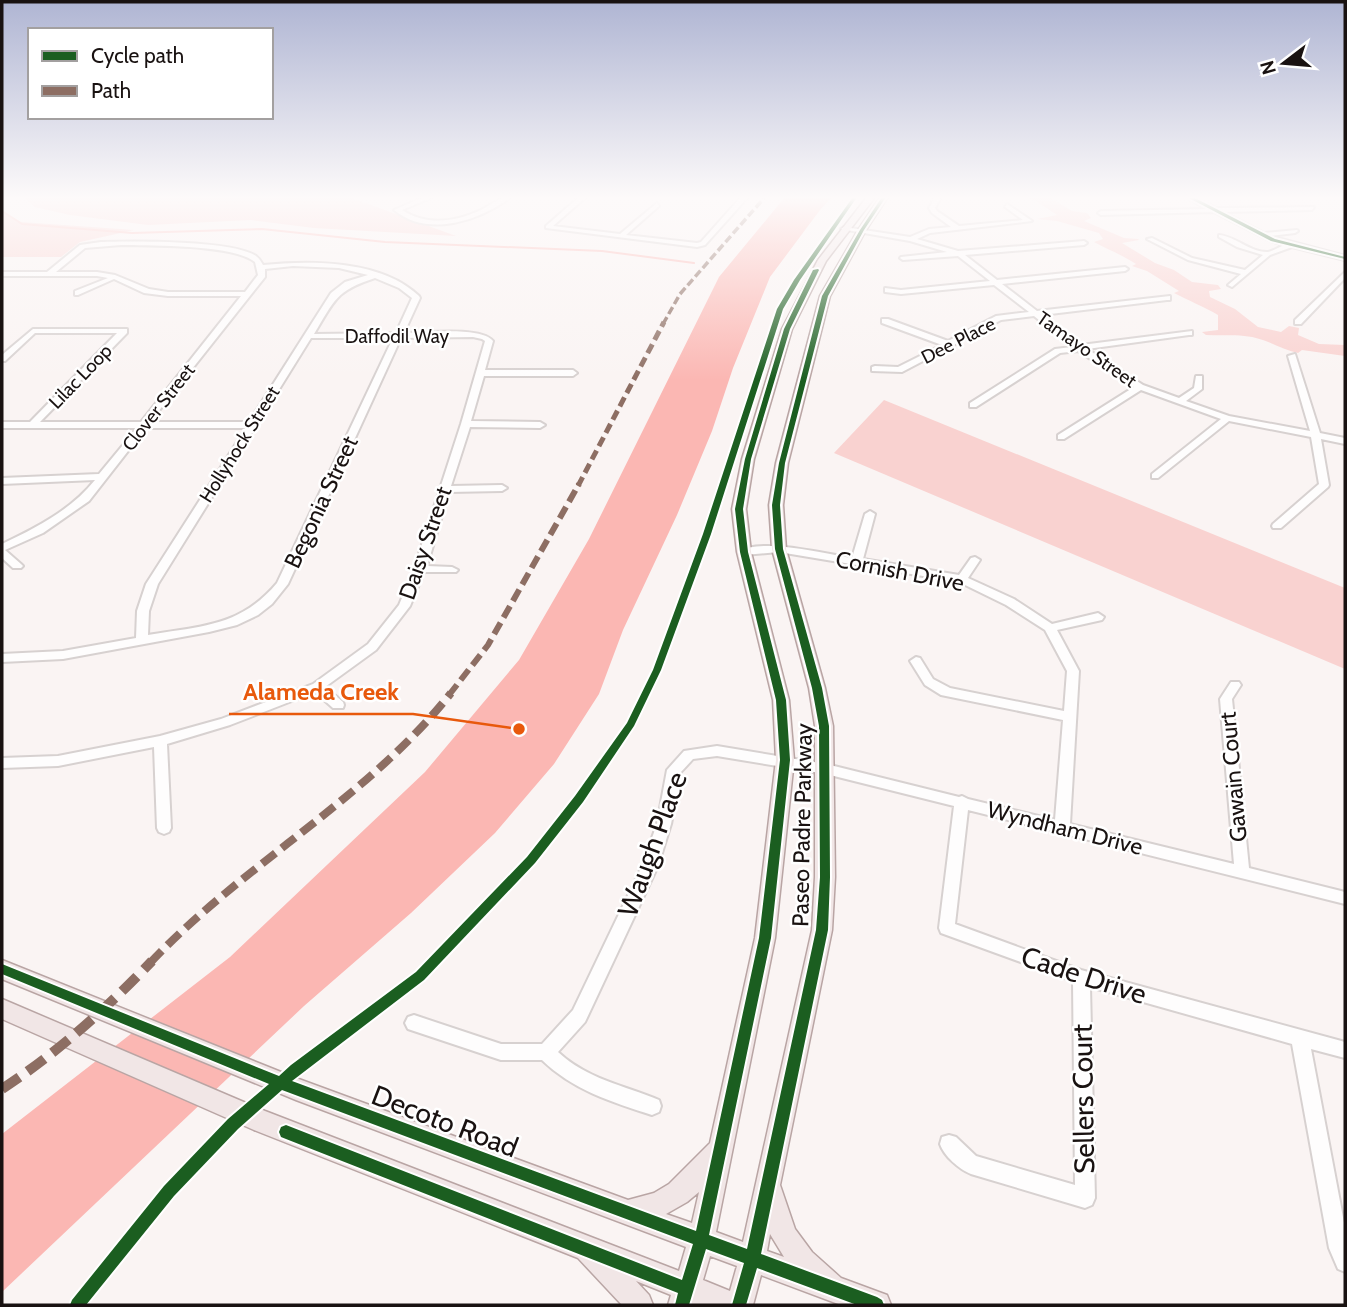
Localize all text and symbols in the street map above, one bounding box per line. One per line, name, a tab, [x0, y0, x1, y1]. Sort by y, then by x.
legend	[28, 28, 273, 119]
north arrow	[1249, 28, 1319, 98]
text: Cycle path	[91, 43, 184, 68]
text: N	[1255, 58, 1281, 77]
text: Path	[91, 78, 131, 103]
street label: Tamayo Street	[1032, 307, 1141, 393]
street label: Dee Place	[917, 312, 999, 369]
street label: Daffodil Way	[345, 325, 450, 348]
street label: Lilac Loop	[44, 339, 117, 413]
street label: Clover Street	[117, 359, 200, 456]
street label: Hollyhock Street	[194, 381, 285, 507]
street label: Begonia Street	[278, 431, 364, 573]
street label: Daisy Street	[393, 482, 458, 603]
street label: Cornish Drive	[833, 545, 967, 597]
callout: Alameda Creek	[229, 669, 413, 714]
text: Alameda Creek	[243, 677, 399, 706]
street label: Gawain Court	[1213, 711, 1253, 843]
street label: Paseo Padre Parkway	[786, 722, 818, 927]
street label: Waugh Place	[610, 767, 694, 921]
street label: Wyndham Drive	[984, 795, 1146, 861]
street label: Cade Drive	[1017, 939, 1151, 1011]
street label: Sellers Court	[1065, 1024, 1101, 1174]
street label: Decoto Road	[367, 1078, 523, 1164]

